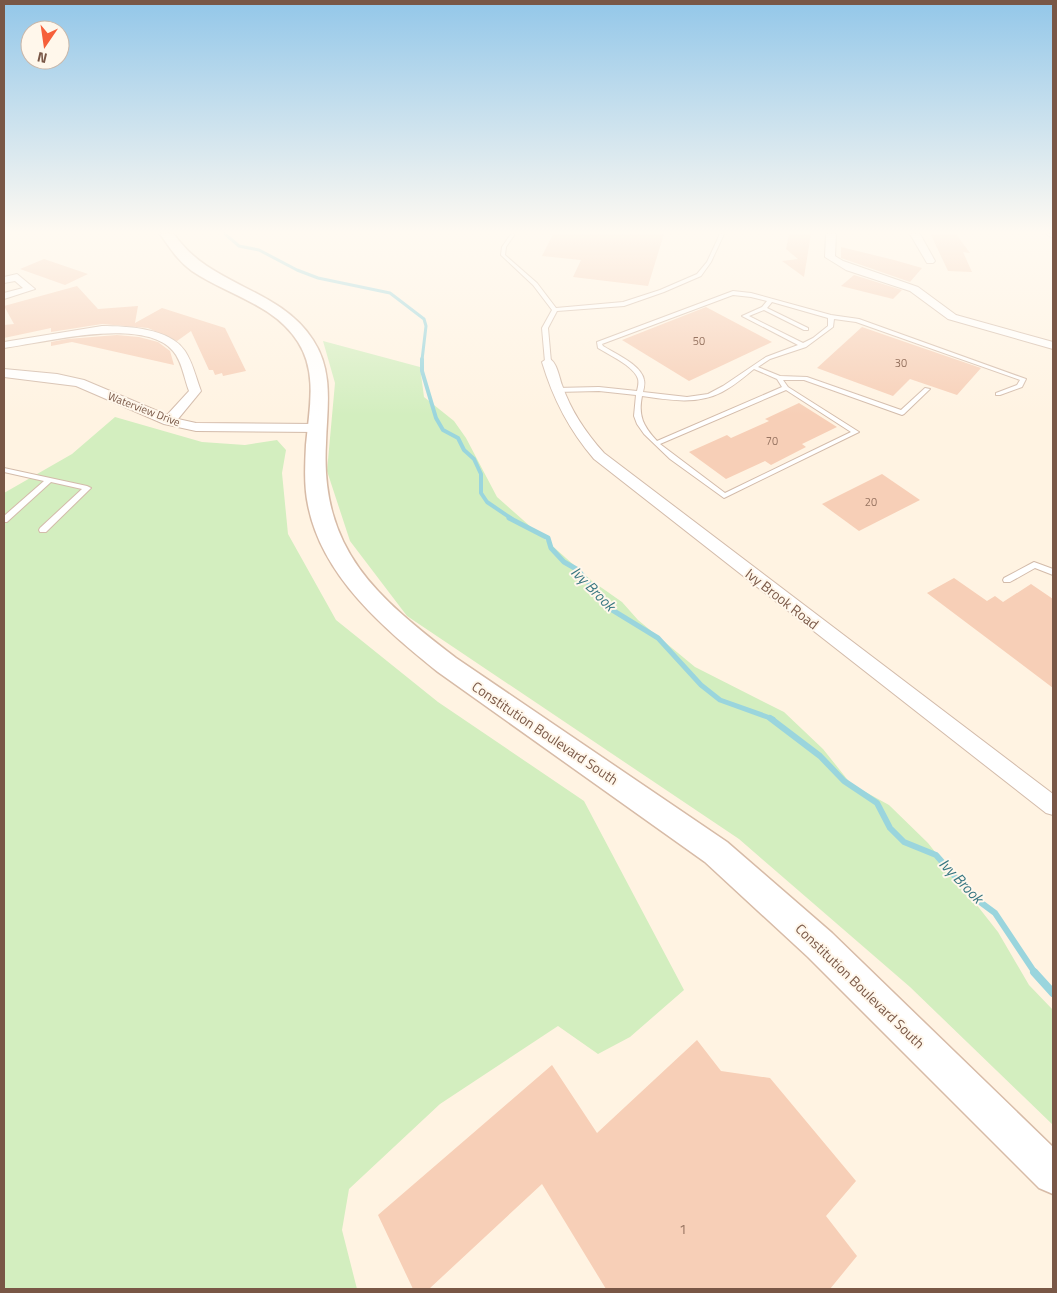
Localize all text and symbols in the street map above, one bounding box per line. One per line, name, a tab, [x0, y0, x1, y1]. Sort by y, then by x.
north arrow	[20, 20, 70, 70]
text: N	[35, 47, 49, 69]
house number: 50	[693, 333, 705, 349]
house number: 30	[895, 355, 907, 371]
street label: Waterview Drive	[105, 388, 183, 430]
house number: 70	[766, 433, 778, 449]
house number: 20	[865, 494, 877, 510]
water label: Ivy Brook	[566, 561, 623, 618]
street label: Ivy Brook Road	[741, 563, 824, 634]
street label: Constitution Boulevard South	[468, 676, 623, 790]
water label: Ivy Brook	[934, 853, 990, 910]
street label: Constitution Boulevard South	[791, 918, 930, 1053]
house number: 1	[679, 1218, 687, 1239]

